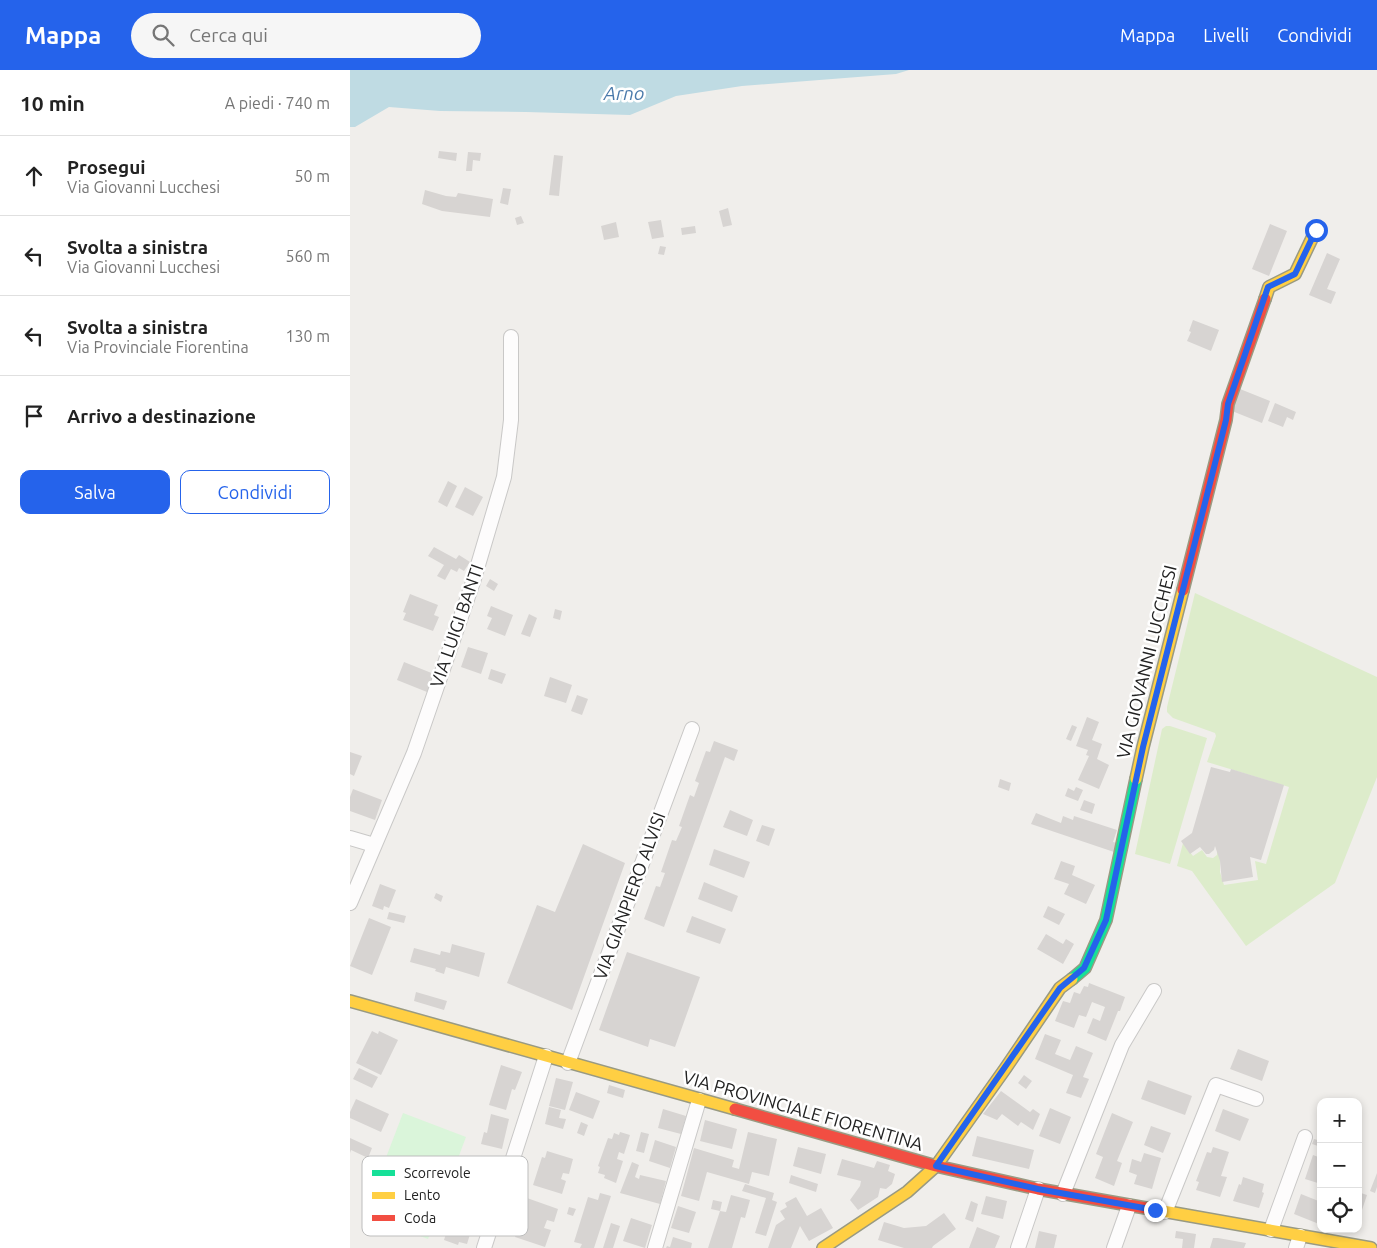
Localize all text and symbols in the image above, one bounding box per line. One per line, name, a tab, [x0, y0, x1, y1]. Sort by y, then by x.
search box	[131, 13, 481, 58]
icon: search	[149, 21, 177, 49]
text: Mappa	[25, 22, 101, 49]
text: Cerca qui	[189, 24, 268, 46]
text: Mappa	[1120, 25, 1175, 45]
text: Livelli	[1203, 25, 1249, 45]
text: Condividi	[1277, 25, 1352, 45]
water label: Arno	[603, 82, 644, 104]
text: 10 min	[20, 91, 85, 115]
text: A piedi · 740 m	[225, 94, 330, 112]
text: Prosegui	[67, 156, 146, 178]
icon: ahead	[20, 162, 48, 190]
text: 50 m	[294, 167, 330, 185]
text: Via Giovanni Lucchesi	[67, 178, 220, 196]
route start	[1305, 219, 1328, 242]
text: Svolta a sinistra	[67, 236, 208, 258]
icon: left	[20, 242, 48, 270]
text: 560 m	[285, 247, 330, 265]
text: Via Giovanni Lucchesi	[67, 258, 220, 276]
text: Svolta a sinistra	[67, 316, 208, 338]
icon: left	[20, 322, 48, 350]
text: 130 m	[285, 327, 330, 345]
text: Via Provinciale Fiorentina	[67, 338, 249, 356]
icon: arrive	[20, 402, 48, 430]
text: Arrivo a destinazione	[67, 405, 256, 427]
button: Salva	[20, 470, 170, 514]
button: Condividi	[180, 470, 330, 514]
street label: VIA LUIGI BANTI	[426, 561, 487, 690]
street label: VIA GIOVANNI LUCCHESI	[1112, 563, 1180, 761]
street label: VIA GIANPIERO ALVISI	[589, 809, 669, 982]
street label: VIA PROVINCIALE FIORENTINA	[681, 1066, 926, 1154]
map controls	[1317, 1098, 1362, 1233]
button: +	[1317, 1098, 1362, 1143]
button: −	[1317, 1143, 1362, 1188]
legend	[362, 1156, 528, 1236]
text: Scorrevole	[404, 1165, 471, 1181]
text: Lento	[404, 1187, 441, 1203]
button: locate	[1317, 1188, 1362, 1233]
route end	[1144, 1199, 1167, 1222]
text: Coda	[404, 1210, 436, 1226]

